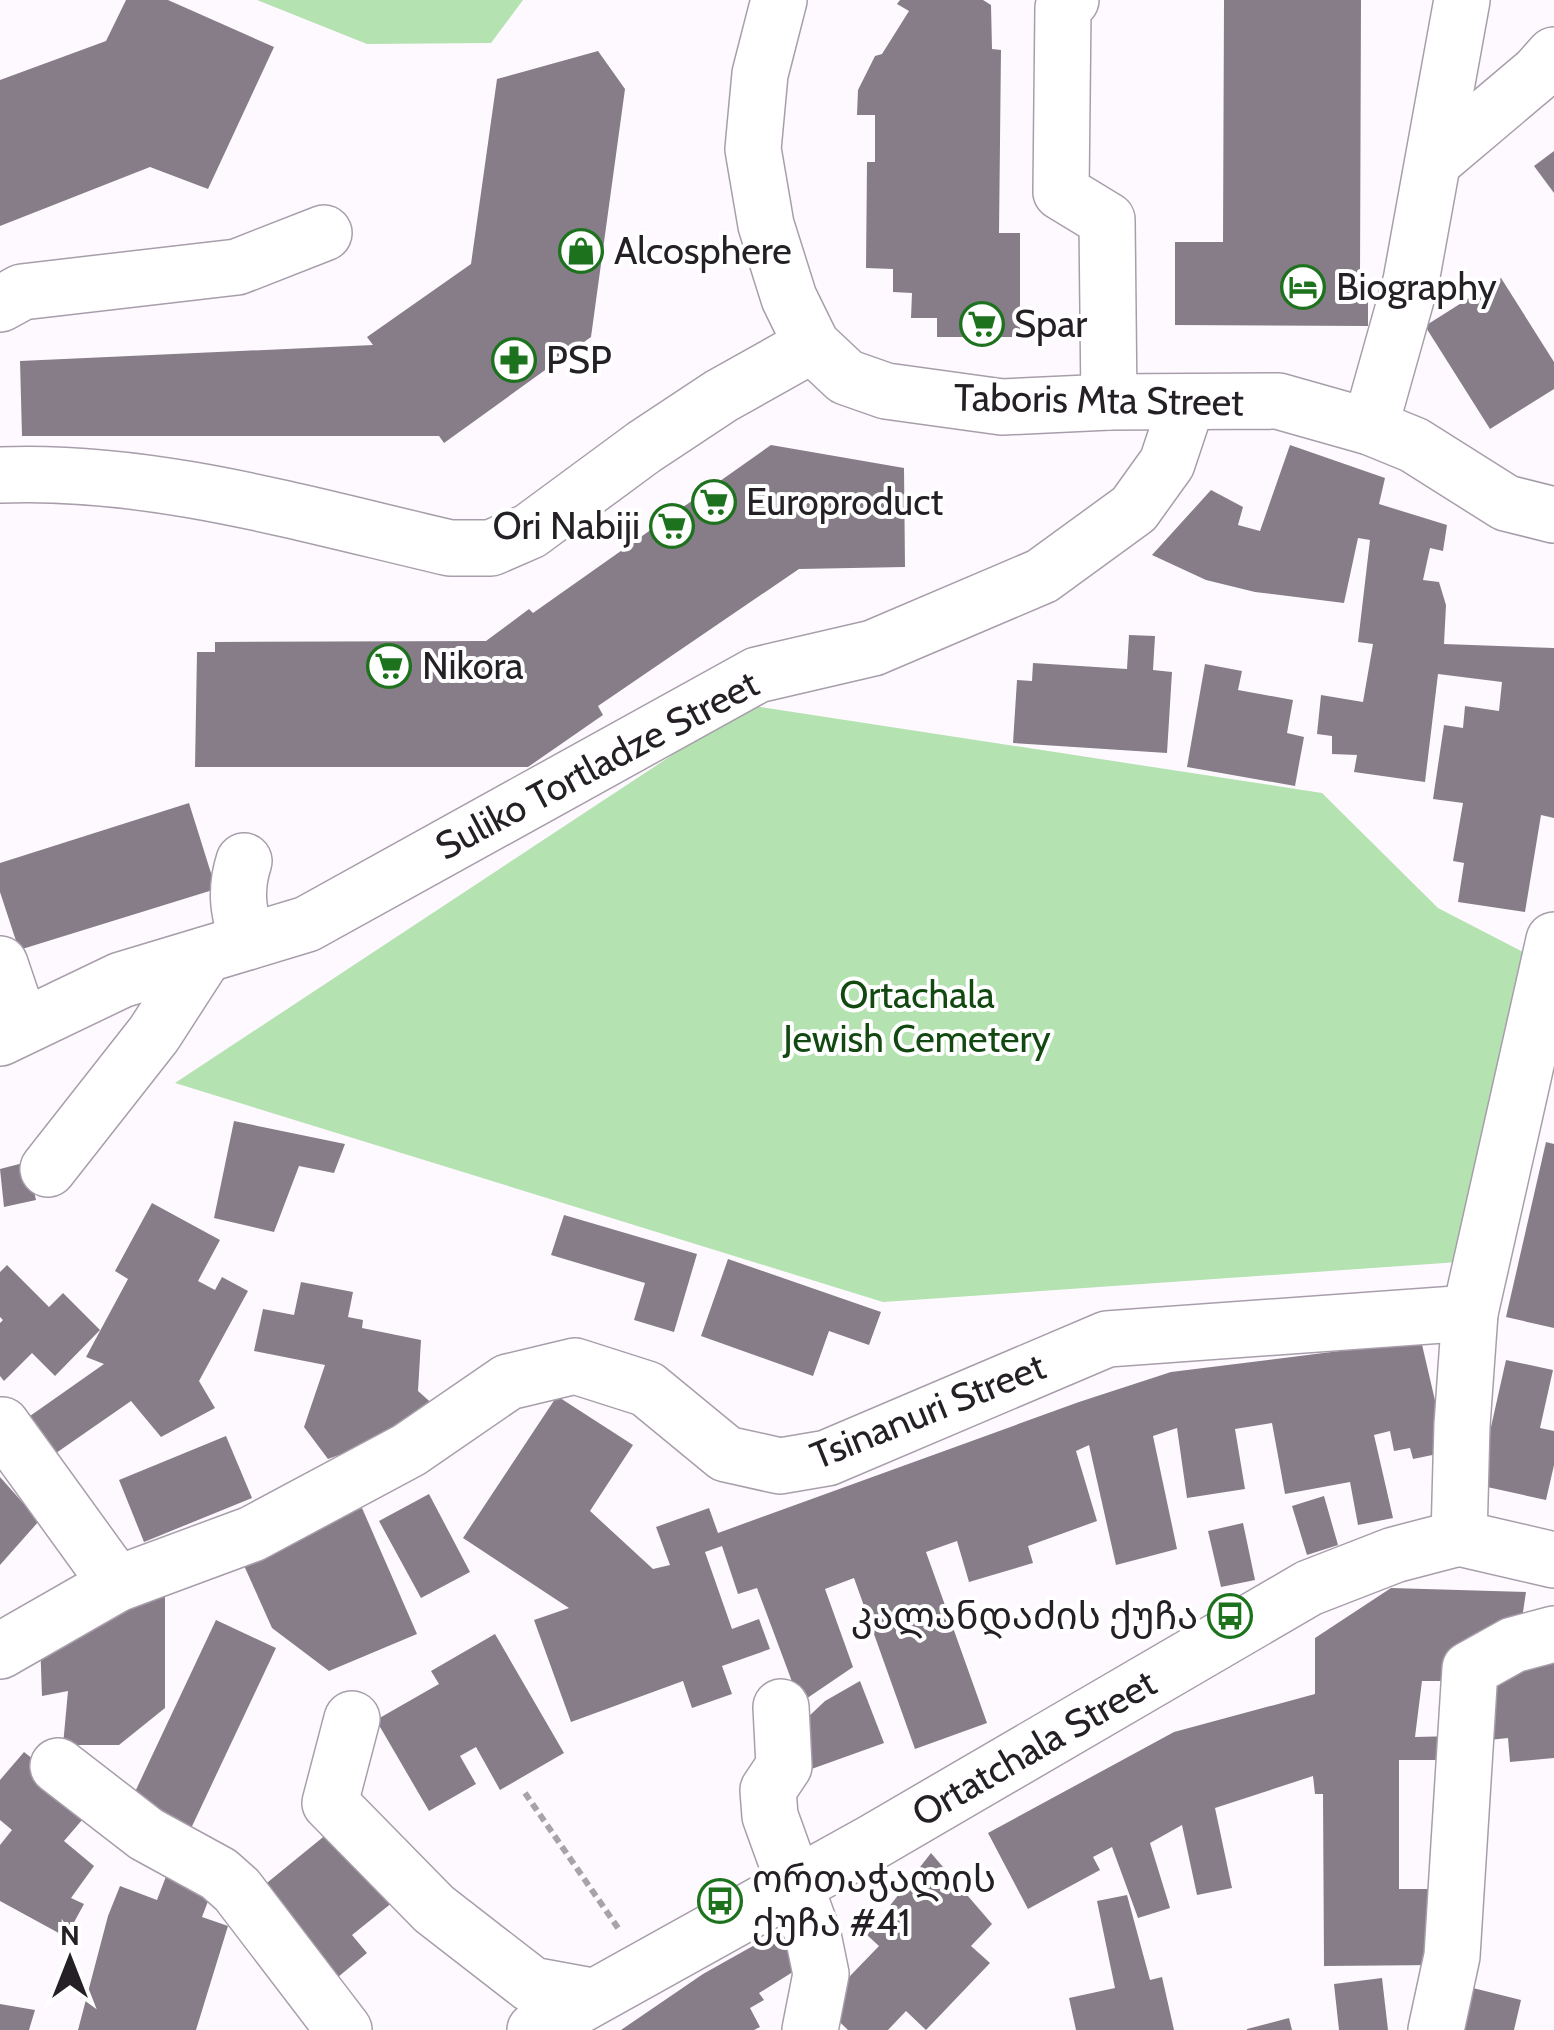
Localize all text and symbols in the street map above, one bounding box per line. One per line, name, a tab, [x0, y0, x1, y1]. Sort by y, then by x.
place label: Alcosphere	[614, 227, 792, 274]
shop icon: Alcosphere	[558, 228, 604, 274]
place label: Biography	[1336, 263, 1497, 310]
hotel icon: Biography	[1280, 264, 1326, 310]
place label: Spar	[1014, 300, 1087, 347]
supermarket icon: Spar	[959, 301, 1005, 347]
place label: PSP	[546, 336, 612, 383]
pharmacy icon: PSP	[491, 337, 537, 383]
street label: Taboris Mta Street	[954, 373, 1245, 426]
place label: Europroduct	[746, 478, 944, 525]
supermarket icon: Europroduct	[691, 479, 737, 525]
place label: Ori Nabiji	[493, 502, 640, 549]
supermarket icon: Ori Nabiji	[649, 503, 695, 549]
place label: Nikora	[422, 642, 524, 689]
supermarket icon: Nikora	[366, 643, 412, 689]
street label: Suliko Tortladze Street	[427, 659, 766, 870]
park label: Ortachala Jewish Cemetery	[782, 971, 1051, 1062]
street label: Tsinanuri Street	[804, 1342, 1052, 1479]
place label: კალანდაძის ქუჩა	[851, 1592, 1198, 1639]
bus stop icon: კალანდაძის ქუჩა	[1207, 1593, 1253, 1639]
street label: Ortatchala Street	[903, 1659, 1164, 1836]
place label: ორთაჭალის ქუჩა #41	[752, 1855, 996, 1946]
bus stop icon: ორთაჭალის ქუჩა #41	[697, 1878, 743, 1924]
north arrow	[20, 1910, 120, 2010]
text: N	[60, 1918, 80, 1952]

